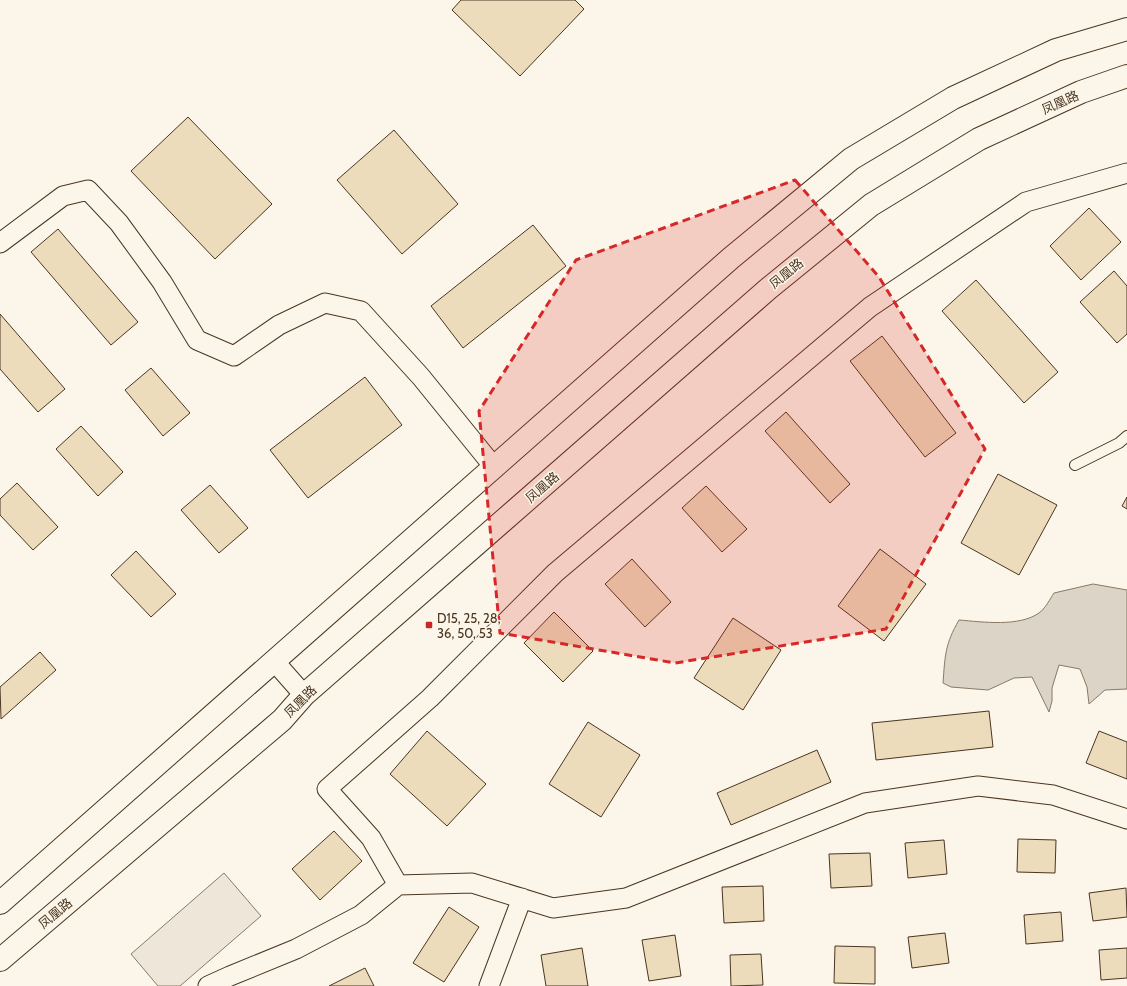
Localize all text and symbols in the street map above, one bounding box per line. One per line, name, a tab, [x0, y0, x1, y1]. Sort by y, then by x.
street label: 凤凰路	[1039, 87, 1081, 117]
street label: 凤凰路	[766, 255, 806, 291]
street label: 凤凰路	[522, 468, 562, 506]
place label: D15, 25, 28, 36, 50, 53	[437, 610, 501, 641]
marker: D15, 25, 28, 36, 50, 53	[424, 620, 434, 630]
street label: 凤凰路	[281, 682, 319, 720]
street label: 凤凰路	[35, 894, 75, 932]

